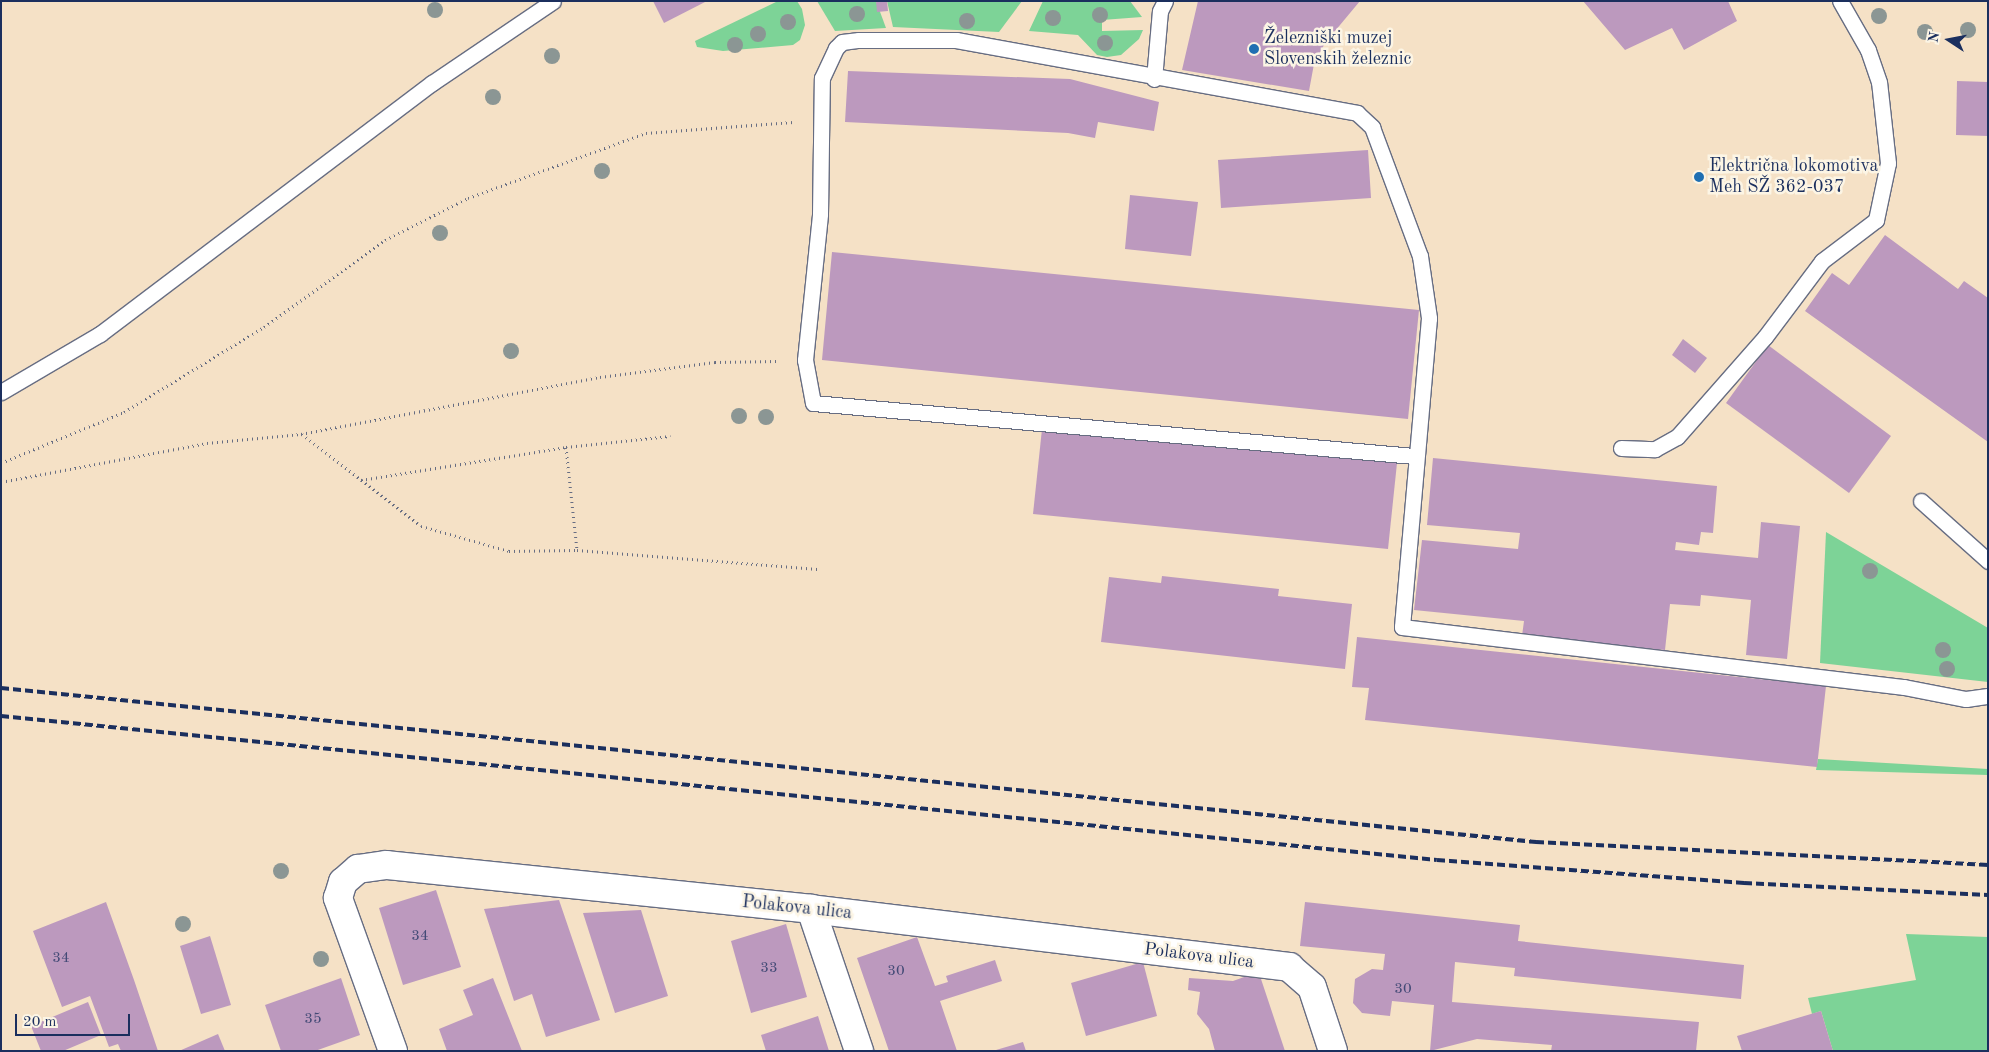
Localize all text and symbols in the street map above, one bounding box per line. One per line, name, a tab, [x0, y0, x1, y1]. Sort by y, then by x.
north arrow	[1924, 15, 1974, 65]
place label: Železniški muzej Slovenskih železnic	[1264, 28, 1411, 70]
text: N	[1926, 31, 1942, 44]
marker: Železniški muzej Slovenskih železnic	[1248, 43, 1260, 55]
place label: Električna lokomotiva Meh SŽ 362-037	[1709, 156, 1878, 198]
marker: Električna lokomotiva Meh SŽ 362-037	[1693, 171, 1705, 183]
street label: Polakova ulica	[741, 891, 853, 925]
house number: 34	[411, 928, 429, 946]
street label: Polakova ulica	[1143, 939, 1255, 973]
house number: 34	[52, 950, 70, 968]
house number: 33	[760, 960, 778, 978]
house number: 30	[887, 963, 905, 981]
house number: 30	[1394, 981, 1412, 999]
scale bar	[18, 1004, 132, 1036]
house number: 35	[304, 1011, 322, 1029]
text: 20 m	[23, 1015, 57, 1030]

